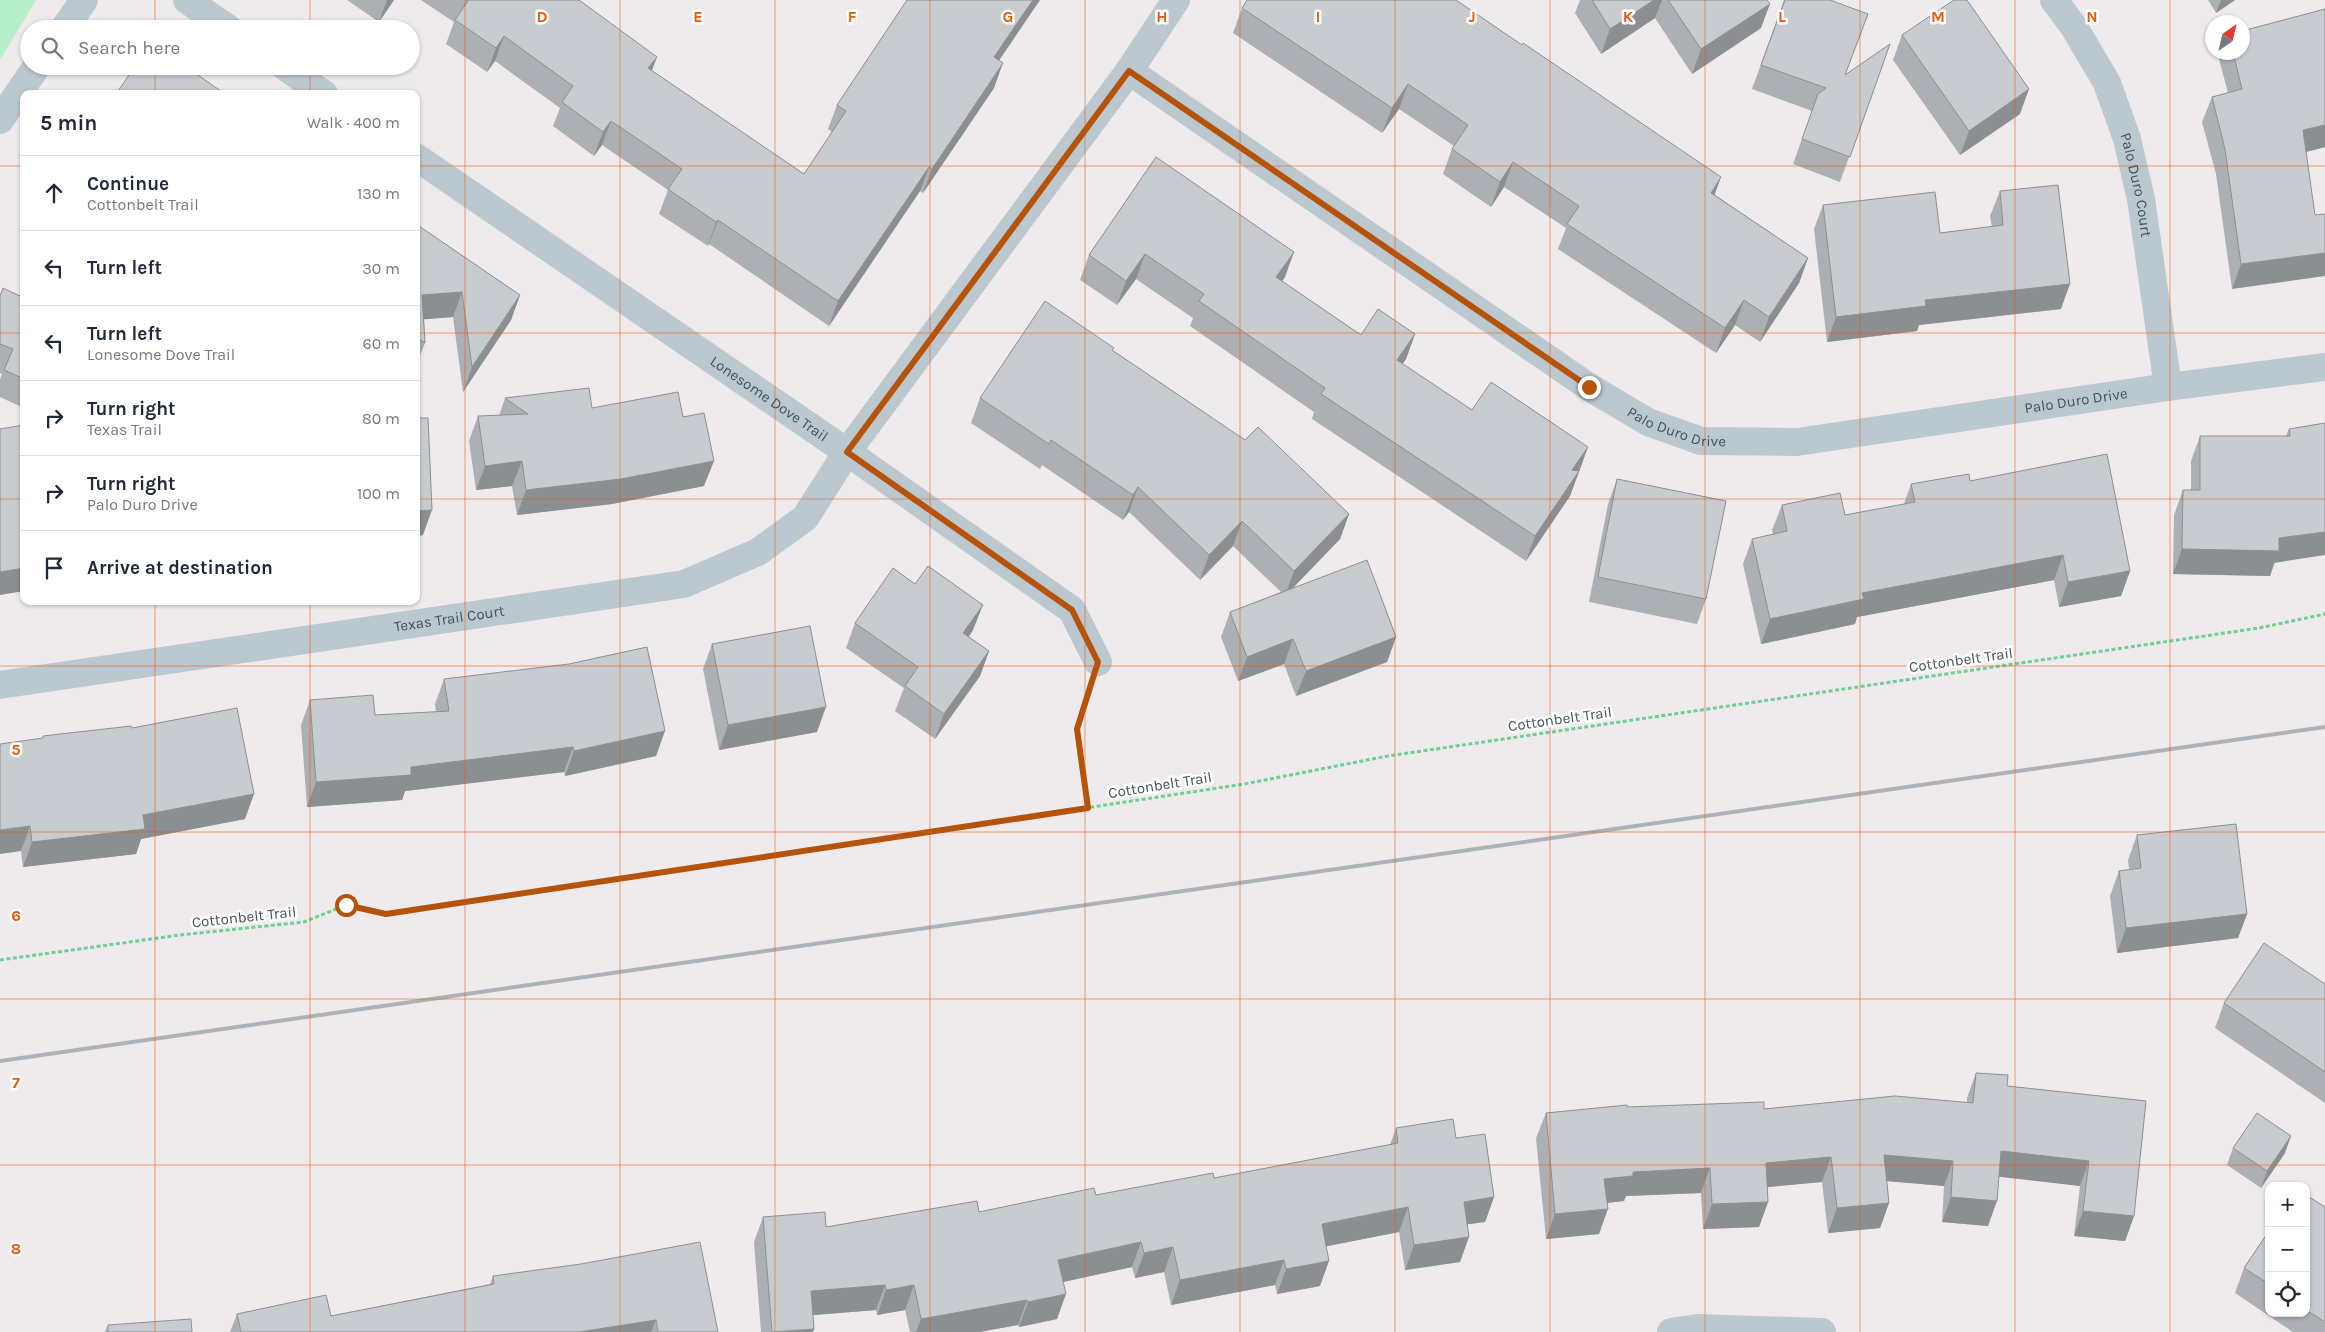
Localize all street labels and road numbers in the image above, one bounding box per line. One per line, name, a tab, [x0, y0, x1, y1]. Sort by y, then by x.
street label: Palo Duro Court	[2116, 130, 2155, 239]
street label: Lonesome Dove Trail	[707, 352, 832, 445]
street label: Palo Duro Drive	[2023, 384, 2129, 417]
street label: Palo Duro Drive	[1624, 403, 1726, 450]
street label: Texas Trail Court	[393, 602, 506, 636]
street label: Cottonbelt Trail	[1908, 644, 2014, 676]
street label: Cottonbelt Trail	[1507, 703, 1613, 735]
street label: Cottonbelt Trail	[1107, 768, 1213, 802]
street label: Cottonbelt Trail	[191, 903, 297, 931]

